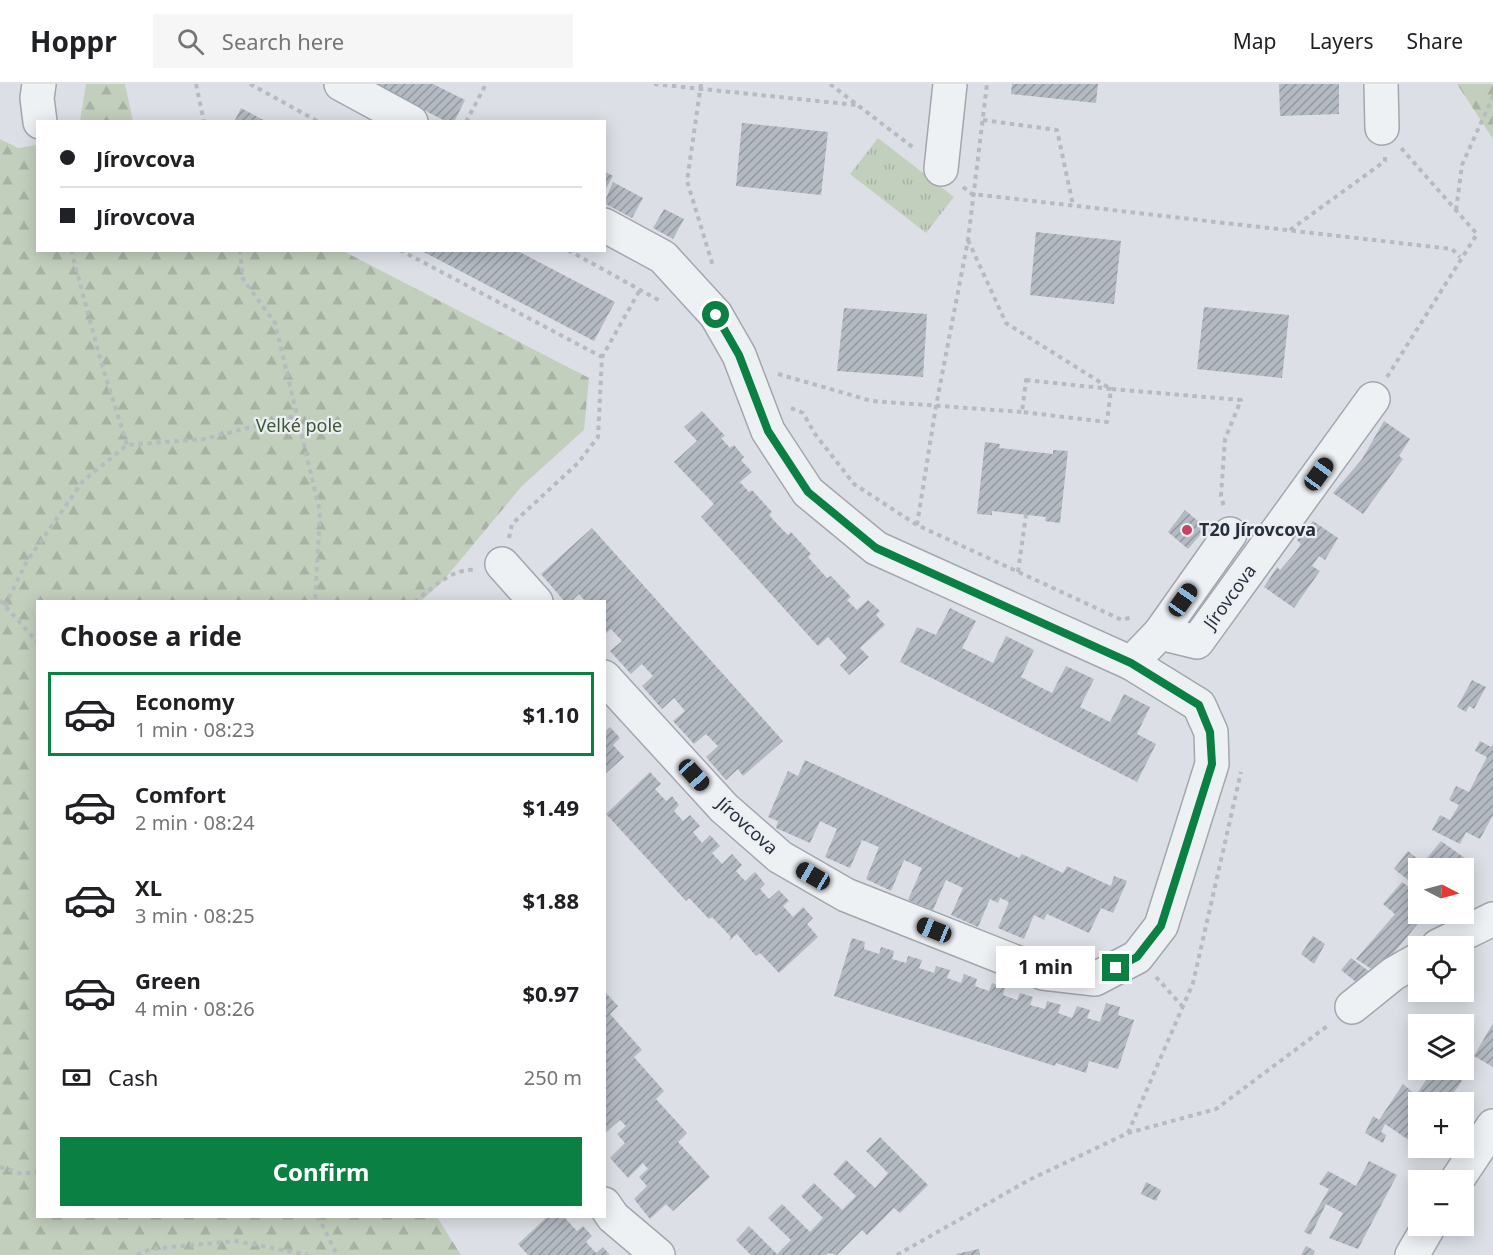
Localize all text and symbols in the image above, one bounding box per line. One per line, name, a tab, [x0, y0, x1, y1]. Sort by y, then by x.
search box	[153, 14, 573, 68]
text: Hoppr	[30, 22, 117, 60]
icon: search	[174, 25, 207, 58]
text: Search here	[222, 26, 344, 56]
text: Map	[1233, 27, 1277, 55]
text: Layers	[1310, 27, 1374, 55]
text: Share	[1407, 27, 1463, 55]
text: Jírovcova	[96, 143, 196, 173]
text: Jírovcova	[96, 201, 196, 231]
route start	[702, 301, 729, 328]
park label: Velké pole	[256, 413, 342, 437]
car	[1301, 454, 1337, 494]
place label: T20 Jírovcova	[1199, 517, 1316, 541]
marker: T20 Jírovcova	[1180, 523, 1194, 537]
street label: Jírovcova	[1196, 559, 1261, 635]
car	[1165, 580, 1201, 620]
text: Choose a ride	[60, 617, 242, 654]
text: Economy	[135, 686, 234, 716]
icon: car	[63, 687, 117, 741]
text: $1.10	[522, 699, 579, 729]
text: 1 min · 08:23	[135, 716, 255, 743]
car	[675, 756, 713, 794]
text: Comfort	[135, 779, 226, 809]
icon: car	[63, 780, 117, 834]
street label: Jírovcova	[710, 790, 783, 859]
text: $1.49	[522, 792, 579, 822]
text: 2 min · 08:24	[135, 809, 255, 836]
north arrow	[1408, 858, 1474, 924]
map controls	[1408, 858, 1474, 1236]
car	[793, 859, 833, 893]
text: XL	[135, 872, 162, 902]
icon: car	[63, 873, 117, 927]
text: $1.88	[522, 885, 579, 915]
text: 3 min · 08:25	[135, 902, 255, 929]
car	[914, 915, 954, 945]
button: locate	[1408, 936, 1474, 1002]
callout: 1 min	[996, 947, 1095, 989]
text: 1 min	[1018, 953, 1073, 980]
route end	[1102, 954, 1129, 981]
text: Green	[135, 965, 201, 995]
icon: car	[63, 966, 117, 1020]
text: $0.97	[522, 978, 579, 1008]
text: 4 min · 08:26	[135, 995, 255, 1022]
button: layers	[1408, 1014, 1474, 1080]
icon: cash	[60, 1061, 93, 1094]
text: Cash	[108, 1062, 158, 1092]
text: 250 m	[524, 1064, 582, 1091]
button: +	[1408, 1092, 1474, 1158]
button: Confirm	[60, 1137, 582, 1206]
button: −	[1408, 1170, 1474, 1236]

